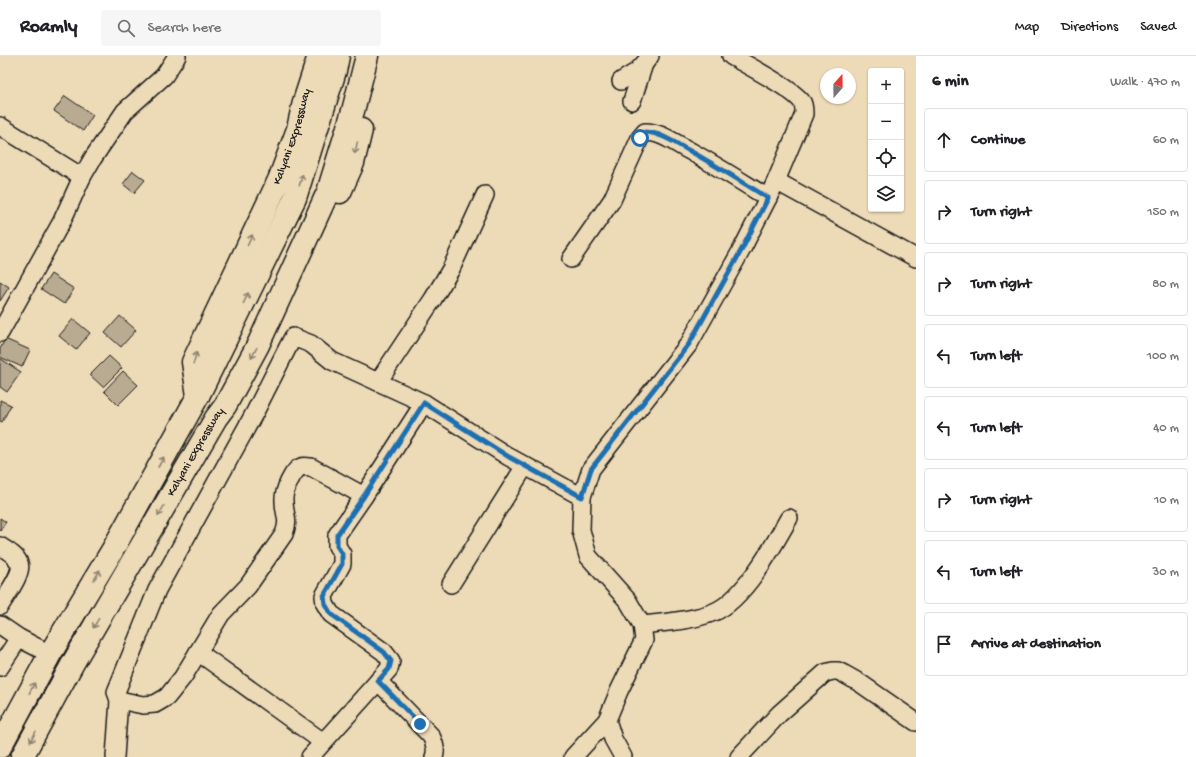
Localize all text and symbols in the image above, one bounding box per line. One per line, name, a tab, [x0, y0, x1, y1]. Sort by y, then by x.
search box	[101, 10, 381, 46]
text: Roamly	[20, 16, 77, 39]
icon: search	[115, 17, 137, 39]
text: Search here	[147, 19, 221, 37]
text: Map	[1015, 19, 1039, 36]
text: Directions	[1061, 19, 1118, 36]
text: Saved	[1140, 19, 1176, 36]
north arrow	[820, 68, 856, 104]
map controls	[868, 68, 904, 212]
button: +	[868, 68, 904, 104]
text: 6 min	[932, 72, 968, 92]
text: Walk · 470 m	[1110, 75, 1180, 90]
street label: Kalyani Expressway	[271, 87, 315, 187]
button: −	[868, 104, 904, 140]
route start	[631, 129, 649, 147]
icon: ahead	[933, 129, 955, 151]
text: Continue	[971, 131, 1025, 149]
text: 60 m	[1153, 133, 1179, 148]
button: locate	[868, 140, 904, 176]
one-way arrow	[352, 142, 360, 155]
one-way arrow	[298, 173, 305, 186]
button: layers	[868, 176, 904, 212]
icon: right	[933, 201, 955, 223]
text: Turn right	[971, 203, 1031, 221]
text: 150 m	[1147, 205, 1179, 220]
one-way arrow	[247, 234, 254, 246]
icon: right	[933, 273, 955, 295]
text: Turn right	[971, 275, 1031, 293]
text: 80 m	[1152, 277, 1179, 292]
one-way arrow	[243, 292, 250, 304]
icon: left	[933, 345, 955, 367]
one-way arrow	[249, 347, 257, 359]
text: Turn left	[971, 347, 1022, 365]
text: 100 m	[1147, 349, 1179, 364]
one-way arrow	[192, 351, 199, 364]
street label: Kalyani Expressway	[165, 405, 228, 499]
icon: left	[933, 417, 955, 439]
text: Turn left	[971, 419, 1022, 437]
text: 40 m	[1153, 421, 1179, 436]
one-way arrow	[158, 456, 165, 468]
icon: right	[933, 489, 955, 511]
text: Turn right	[971, 491, 1031, 509]
text: 10 m	[1154, 493, 1179, 508]
one-way arrow	[157, 505, 165, 517]
icon: left	[933, 561, 955, 583]
text: Turn left	[971, 563, 1022, 581]
text: 30 m	[1153, 565, 1179, 580]
one-way arrow	[93, 570, 101, 581]
one-way arrow	[91, 617, 99, 629]
icon: arrive	[933, 633, 955, 655]
text: Arrive at destination	[971, 635, 1101, 653]
one-way arrow	[28, 682, 36, 694]
route end	[411, 715, 429, 733]
one-way arrow	[28, 731, 36, 743]

